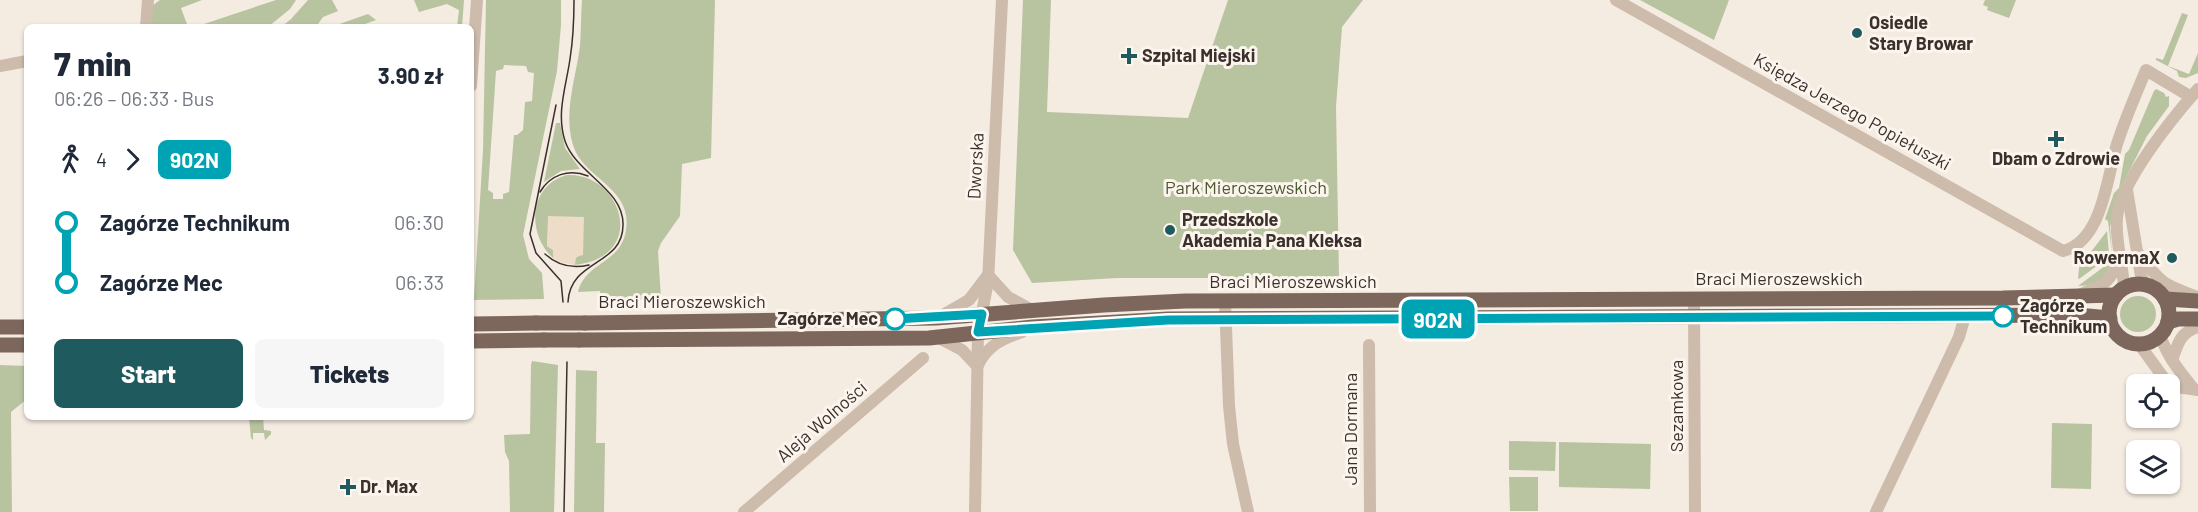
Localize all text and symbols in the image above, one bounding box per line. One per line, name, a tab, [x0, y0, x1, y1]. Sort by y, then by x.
place label: Osiedle Stary Browar	[1869, 11, 1973, 54]
marker: Osiedle Stary Browar	[1850, 26, 1864, 40]
text: 7 min	[54, 43, 131, 83]
place label: Szpital Miejski	[1142, 44, 1255, 66]
marker: Szpital Miejski	[1120, 47, 1138, 65]
street label: Księdza Jerzego Popiełuszki	[1750, 48, 1955, 175]
text: 3.90 zł	[378, 62, 444, 88]
text: 06:26 – 06:33 · Bus	[54, 86, 214, 110]
street label: Dworska	[962, 132, 988, 200]
marker: Dbam o Zdrowie	[2049, 132, 2063, 146]
icon: walk	[54, 143, 87, 176]
icon: forward	[116, 143, 149, 176]
text: 4	[96, 147, 107, 171]
text: 902N	[170, 147, 219, 172]
place label: Dbam o Zdrowie	[1992, 147, 2120, 169]
park label: Park Mieroszewskich	[1165, 176, 1327, 198]
place label: Przedszkole Akademia Pana Kleksa	[1182, 208, 1362, 251]
text: Zagórze Technikum	[100, 209, 290, 235]
text: 06:30	[394, 210, 444, 234]
marker: Przedszkole Akademia Pana Kleksa	[1163, 223, 1177, 237]
place label: RowermaX	[2073, 246, 2160, 268]
marker: RowermaX	[2165, 251, 2179, 265]
street label: Braci Mieroszewskich	[1695, 267, 1863, 289]
text: Zagórze Mec	[100, 269, 223, 295]
text: 06:33	[395, 270, 444, 294]
street label: Braci Mieroszewskich	[1209, 270, 1377, 292]
street label: Braci Mieroszewskich	[598, 290, 766, 312]
place label: Zagórze Technikum	[2020, 294, 2107, 337]
line badge: 902N	[1396, 300, 1480, 338]
marker: Zagórze Technikum	[1992, 305, 2014, 327]
place label: Zagórze Mec	[777, 307, 878, 329]
text: 902N	[1414, 307, 1462, 332]
marker: Zagórze Mec	[884, 308, 906, 330]
button: Start	[54, 339, 243, 408]
button: Tickets	[255, 339, 444, 408]
street label: Sezamkowa	[1665, 360, 1687, 452]
street label: Jana Dormana	[1339, 373, 1361, 485]
map controls	[2126, 374, 2180, 494]
button: locate	[2126, 374, 2180, 428]
street label: Aleja Wolności	[772, 376, 871, 467]
button: layers	[2126, 440, 2180, 494]
place label: Dr. Max	[360, 475, 418, 497]
marker: Dr. Max	[341, 480, 355, 494]

